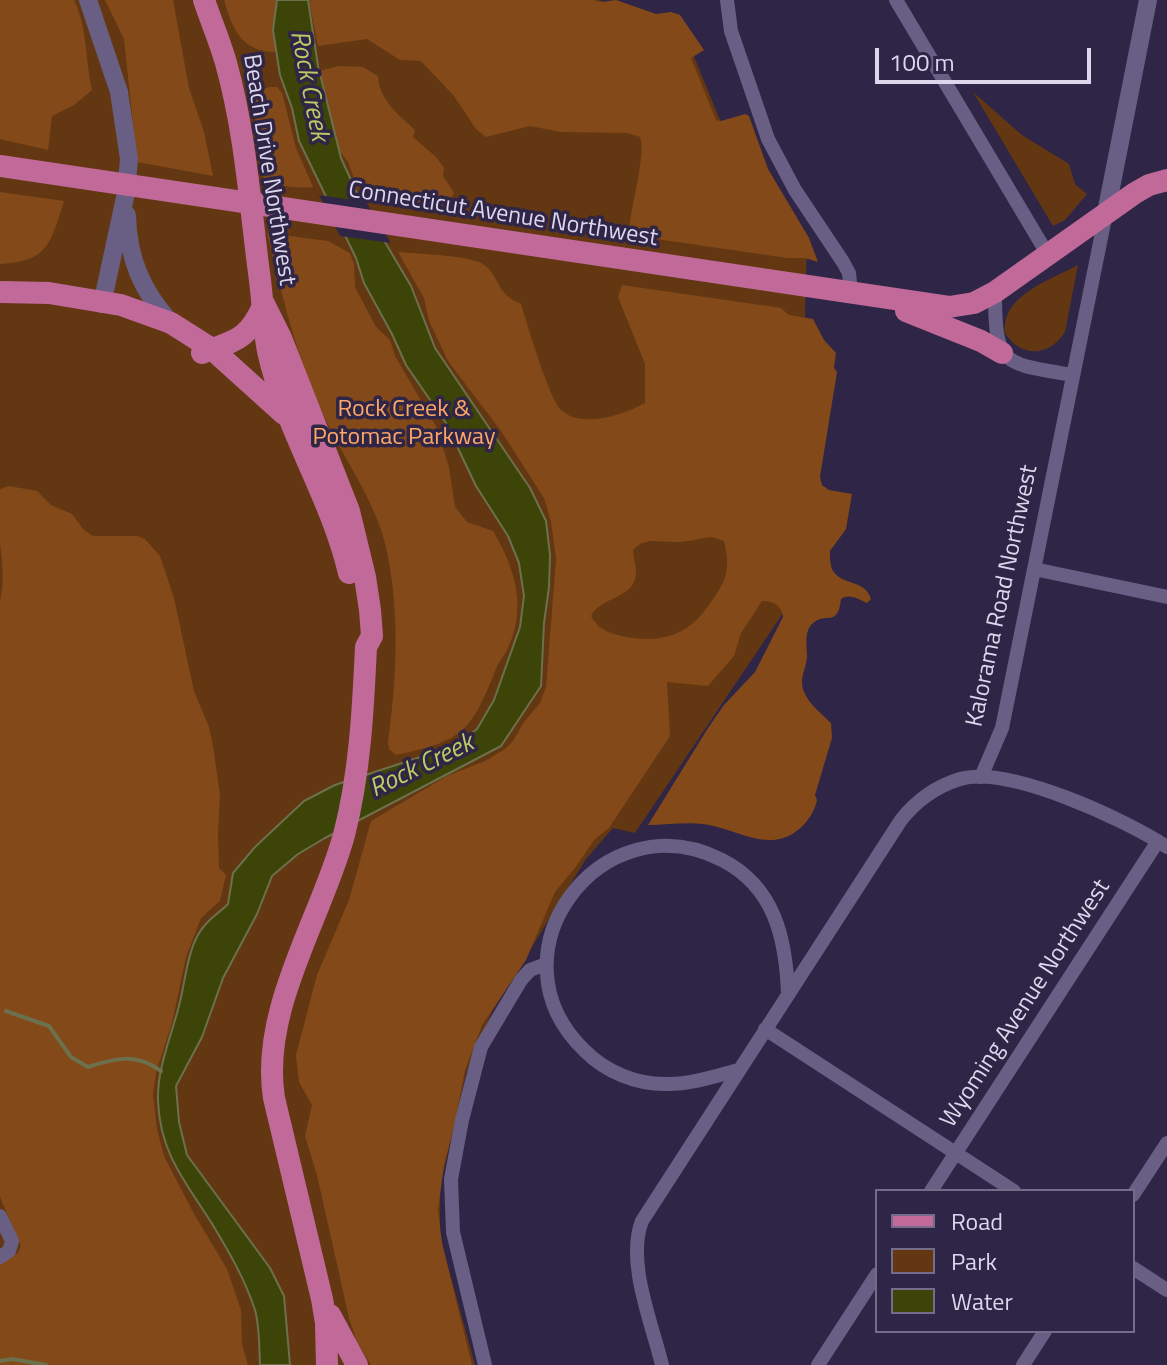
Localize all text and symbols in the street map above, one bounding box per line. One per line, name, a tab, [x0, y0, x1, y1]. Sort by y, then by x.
water label: Rock Creek	[282, 28, 334, 144]
scale bar	[879, 32, 1095, 82]
text: 100 m	[889, 44, 955, 80]
street label: Beach Drive Northwest	[236, 52, 300, 288]
street label: Connecticut Avenue Northwest	[346, 176, 660, 254]
park label: Rock Creek & Potomac Parkway	[312, 396, 496, 452]
street label: Kalorama Road Northwest	[961, 462, 1045, 730]
water label: Rock Creek	[365, 728, 479, 806]
street label: Wyoming Avenue Northwest	[935, 875, 1117, 1133]
legend	[875, 1189, 1135, 1333]
text: Road	[951, 1203, 1003, 1239]
text: Park	[951, 1243, 997, 1279]
text: Water	[951, 1283, 1013, 1319]

